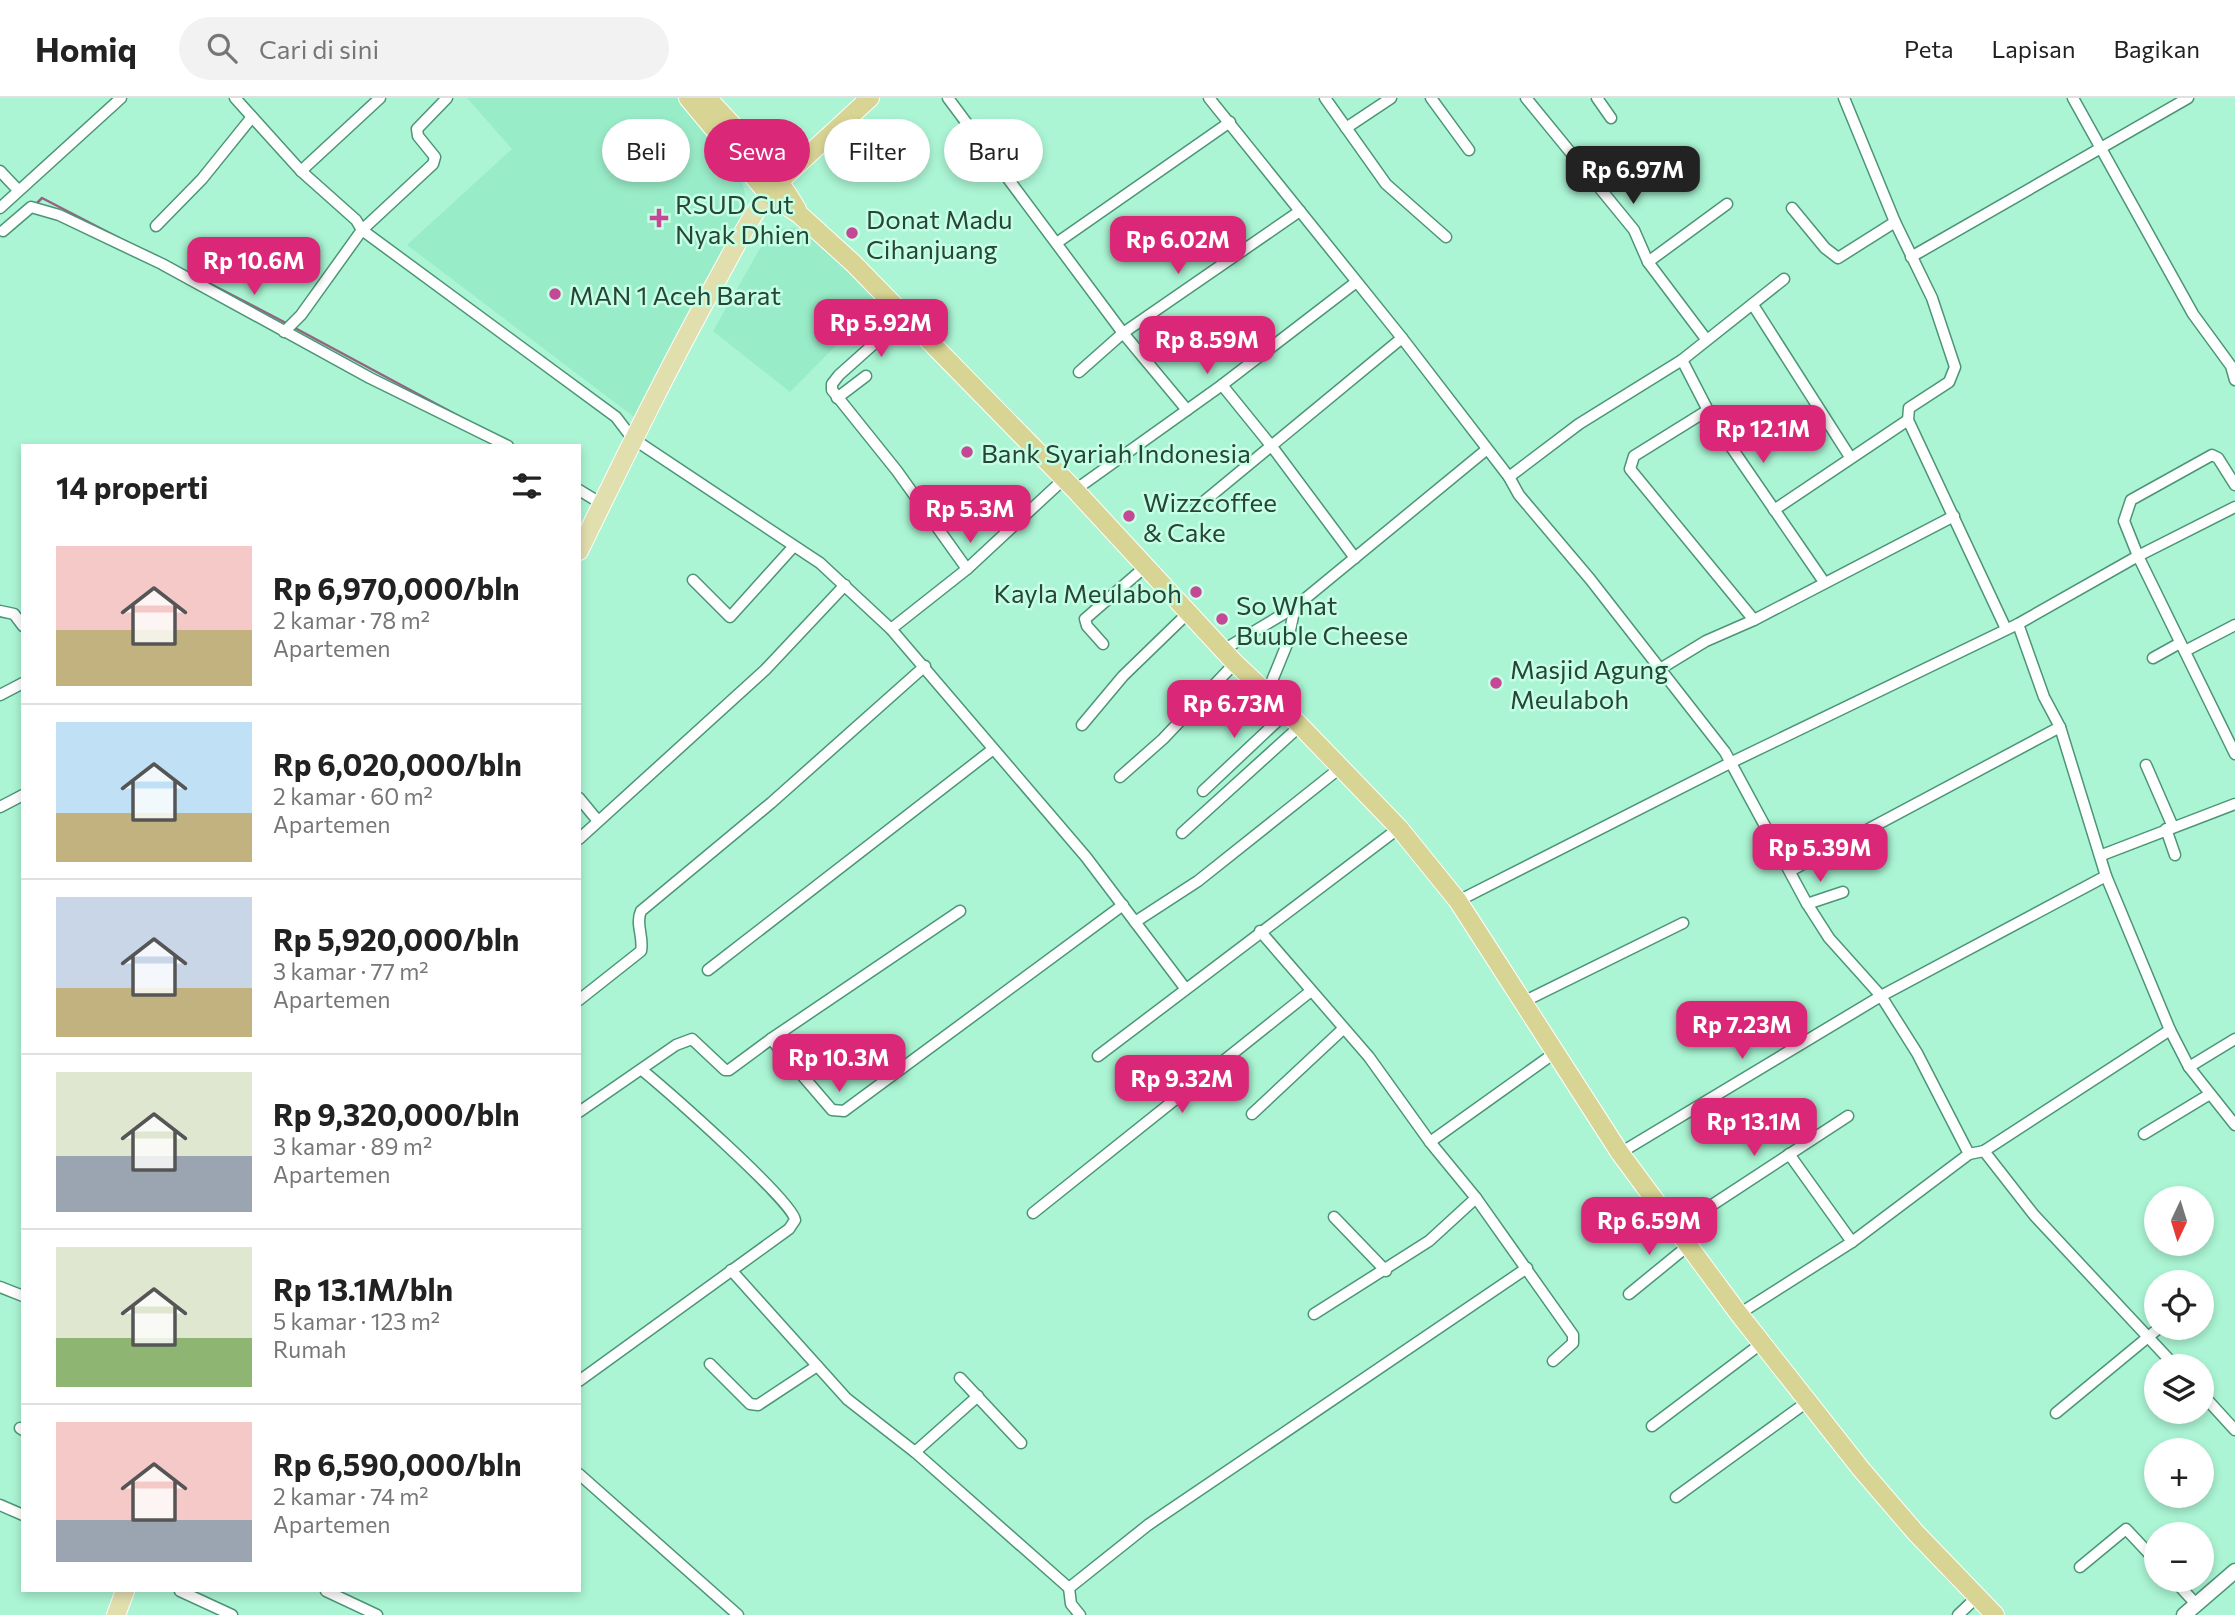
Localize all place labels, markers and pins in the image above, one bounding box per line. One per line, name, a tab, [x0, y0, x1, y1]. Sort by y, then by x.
pin: Rp 6.97M	[1561, 146, 1705, 206]
place label: RSUD Cut Nyak Dhien	[675, 188, 810, 249]
place label: Donat Madu Cihanjuang	[866, 203, 1013, 264]
marker: RSUD Cut Nyak Dhien	[649, 208, 669, 228]
pin: Rp 6.02M	[1106, 216, 1250, 276]
marker: Donat Madu Cihanjuang	[844, 225, 860, 241]
pin: Rp 10.6M	[182, 238, 326, 297]
place label: MAN 1 Aceh Barat	[569, 279, 781, 310]
marker: MAN 1 Aceh Barat	[547, 286, 563, 302]
pin: Rp 5.92M	[809, 300, 953, 359]
pin: Rp 8.59M	[1135, 316, 1279, 376]
pin: Rp 12.1M	[1691, 406, 1835, 465]
place label: Bank Syariah Indonesia	[981, 437, 1251, 468]
marker: Bank Syariah Indonesia	[959, 444, 975, 460]
pin: Rp 5.3M	[905, 486, 1035, 545]
place label: Wizzcoffee & Cake	[1143, 486, 1277, 547]
marker: Wizzcoffee & Cake	[1121, 508, 1137, 524]
place label: Kayla Meulaboh	[994, 577, 1182, 608]
marker: Kayla Meulaboh	[1188, 584, 1204, 600]
place label: So What Buuble Cheese	[1236, 589, 1408, 650]
marker: So What Buuble Cheese	[1214, 611, 1230, 627]
place label: Masjid Agung Meulaboh	[1510, 653, 1668, 714]
marker: Masjid Agung Meulaboh	[1488, 675, 1504, 691]
pin: Rp 6.73M	[1162, 680, 1306, 740]
pin: Rp 5.39M	[1748, 824, 1892, 884]
pin: Rp 7.23M	[1670, 1002, 1814, 1061]
pin: Rp 10.3M	[767, 1034, 911, 1094]
pin: Rp 9.32M	[1110, 1056, 1254, 1115]
pin: Rp 13.1M	[1682, 1098, 1826, 1158]
pin: Rp 6.59M	[1577, 1198, 1721, 1257]

